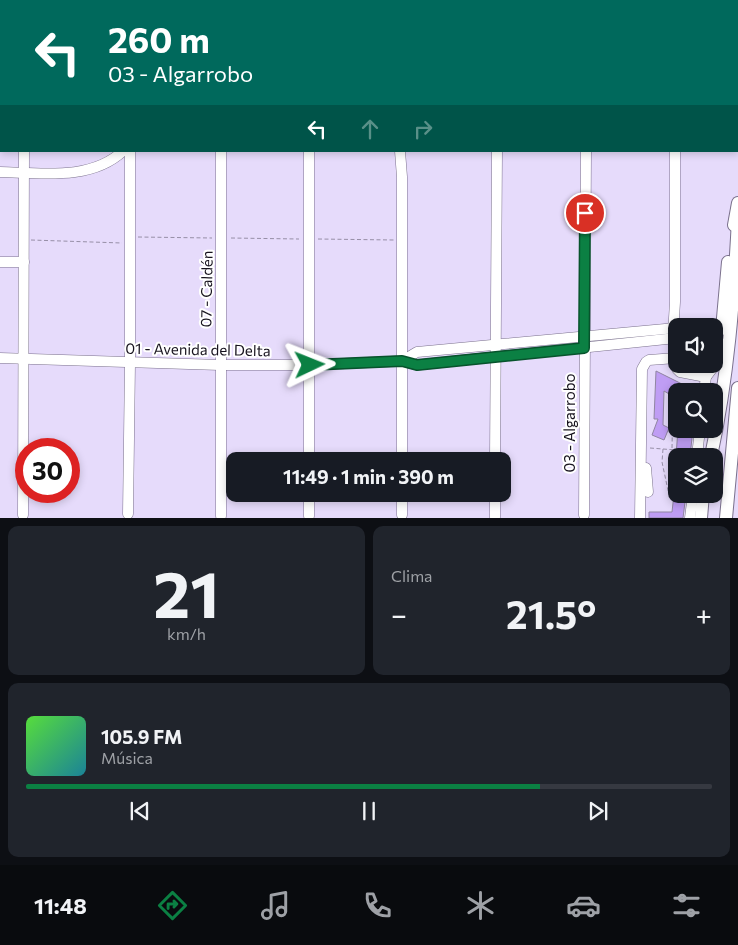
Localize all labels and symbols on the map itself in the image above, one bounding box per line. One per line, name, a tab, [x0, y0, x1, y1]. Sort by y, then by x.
pin	[564, 192, 606, 234]
street label: 07 - Caldén	[196, 250, 216, 328]
position arrow	[283, 338, 335, 390]
street label: 01 - Avenida del Delta	[125, 339, 271, 359]
street label: 03 - Algarrobo	[560, 373, 578, 472]
speed limit sign: 30	[15, 438, 80, 503]

